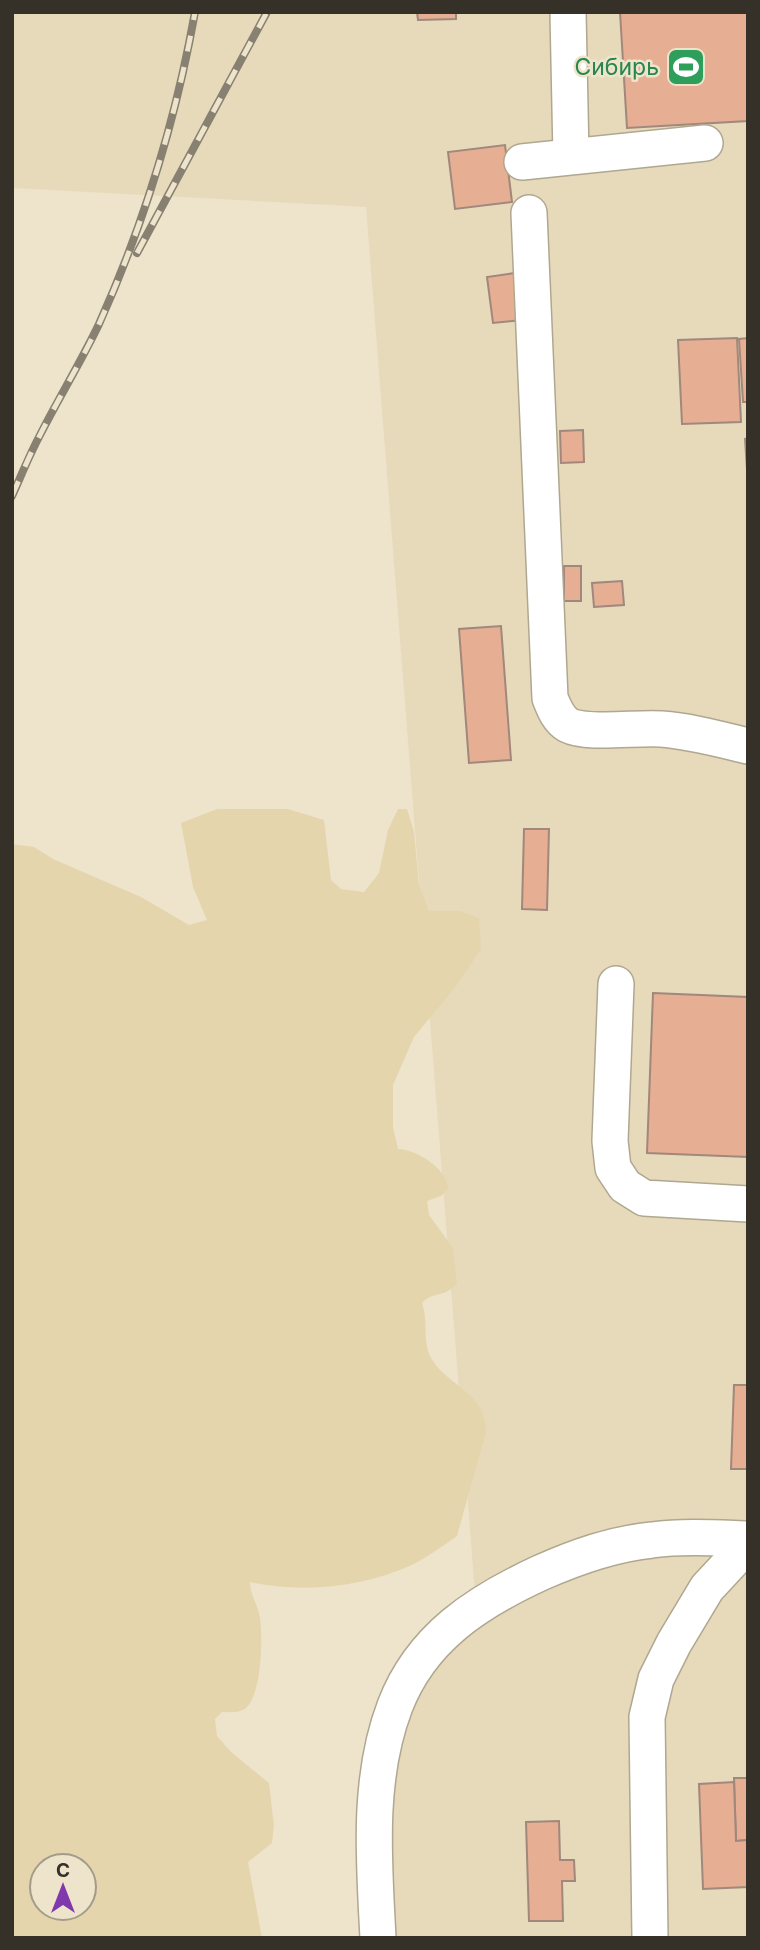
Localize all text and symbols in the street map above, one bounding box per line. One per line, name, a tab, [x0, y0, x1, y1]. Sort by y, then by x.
sports icon: Сибирь	[665, 46, 707, 88]
place label: Сибирь	[574, 53, 659, 81]
north arrow	[28, 1852, 98, 1922]
text: С	[56, 1859, 70, 1882]

